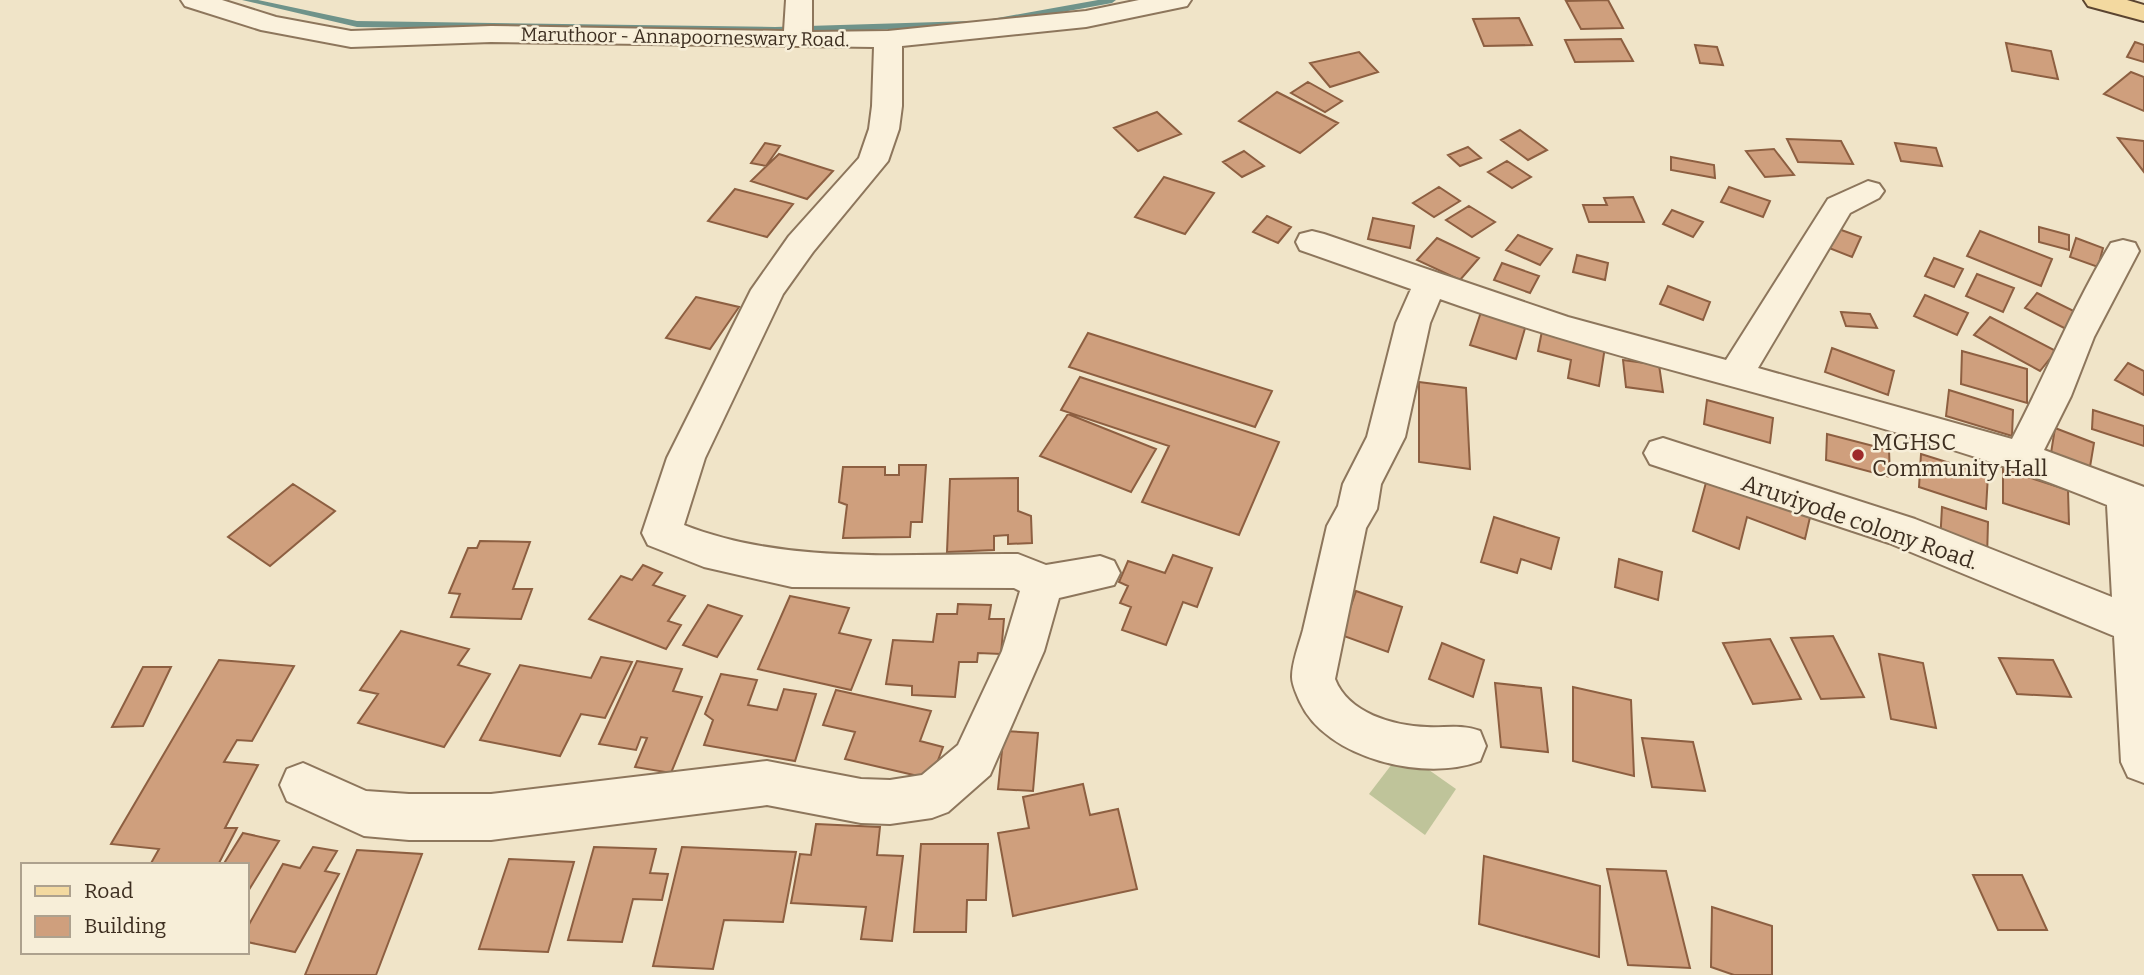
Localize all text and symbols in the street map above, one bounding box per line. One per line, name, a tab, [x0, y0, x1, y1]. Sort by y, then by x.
street label: Maruthoor - Annapoorneswary Road.	[521, 23, 849, 51]
place label: MGHSC Community Hall	[1872, 428, 2048, 482]
marker: MGHSC Community Hall	[1850, 447, 1866, 463]
street label: Aruviyode colony Road.	[1738, 468, 1982, 576]
legend	[21, 863, 248, 954]
text: Road	[84, 878, 133, 904]
text: Building	[84, 913, 167, 939]

